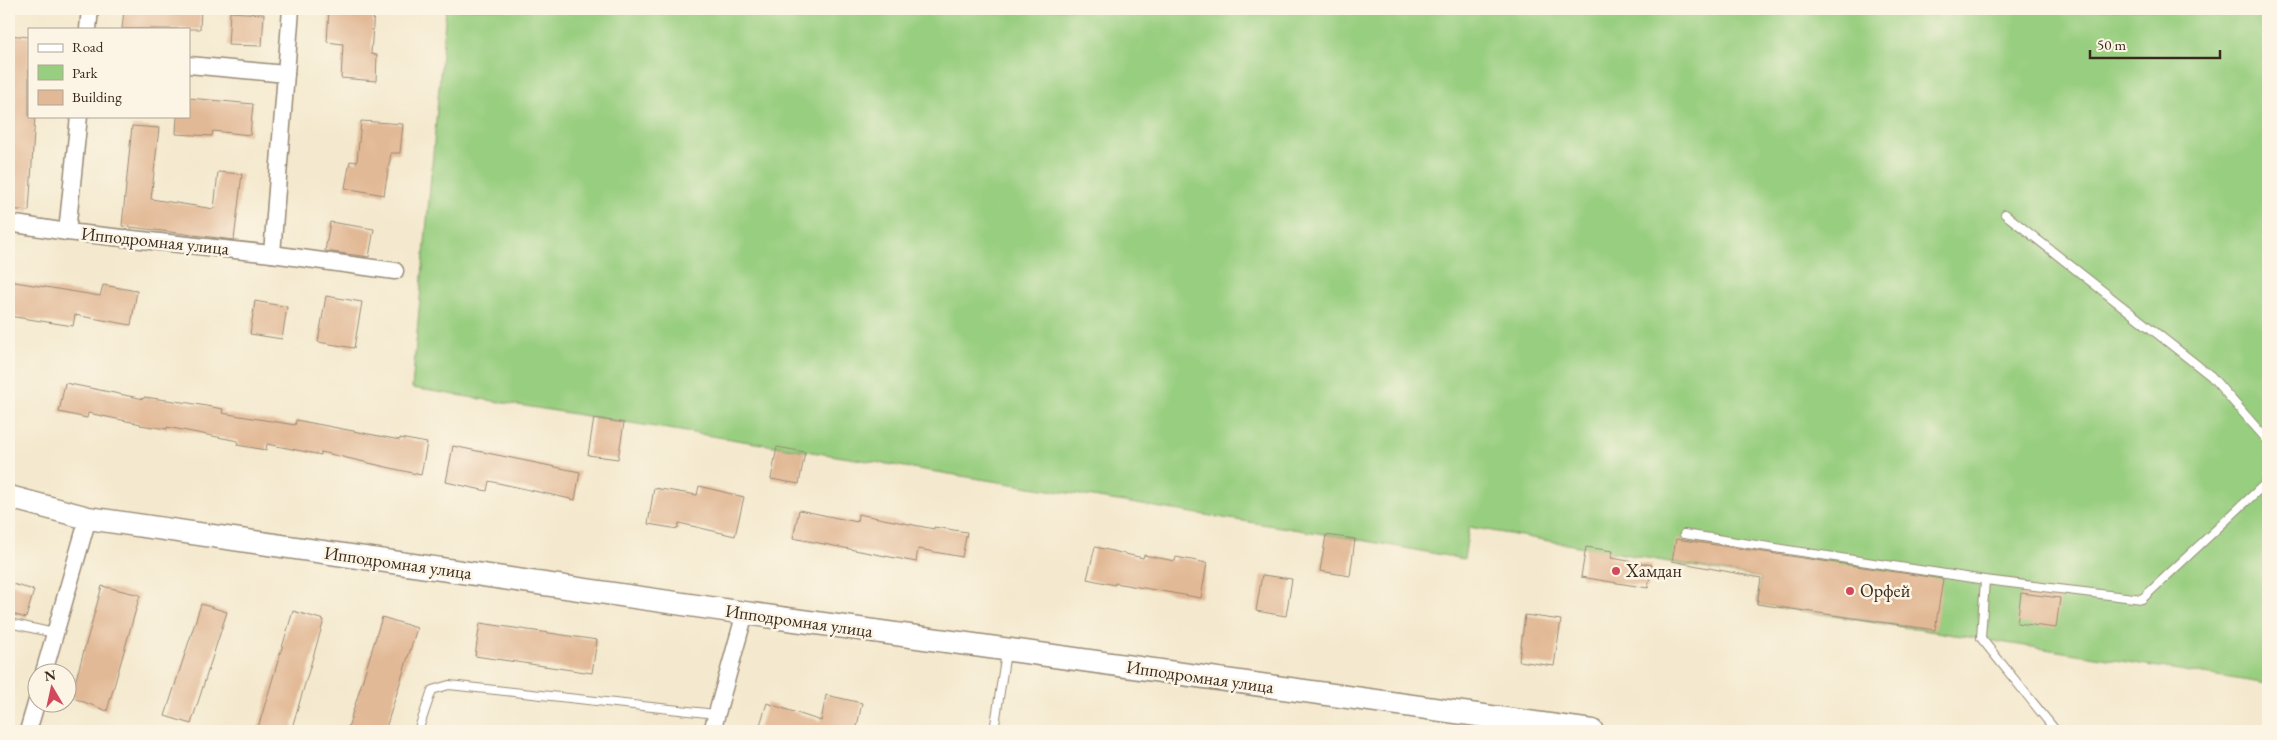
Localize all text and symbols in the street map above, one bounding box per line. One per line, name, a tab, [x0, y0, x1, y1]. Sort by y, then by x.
legend	[28, 28, 190, 118]
scale bar	[2090, 28, 2220, 60]
text: 50 m	[2097, 35, 2126, 54]
text: Road	[72, 37, 104, 56]
text: Park	[72, 63, 99, 82]
text: Building	[72, 87, 122, 106]
street label: Ипподромная улица	[80, 221, 231, 260]
street label: Ипподромная улица	[323, 541, 474, 584]
place label: Хамдан	[1625, 559, 1682, 582]
marker: Хамдан	[1610, 565, 1622, 577]
place label: Орфей	[1860, 579, 1911, 602]
marker: Орфей	[1844, 585, 1856, 597]
street label: Ипподромная улица	[724, 599, 875, 642]
street label: Ипподромная улица	[1125, 655, 1276, 698]
north arrow	[28, 662, 78, 712]
text: N	[43, 665, 58, 685]

